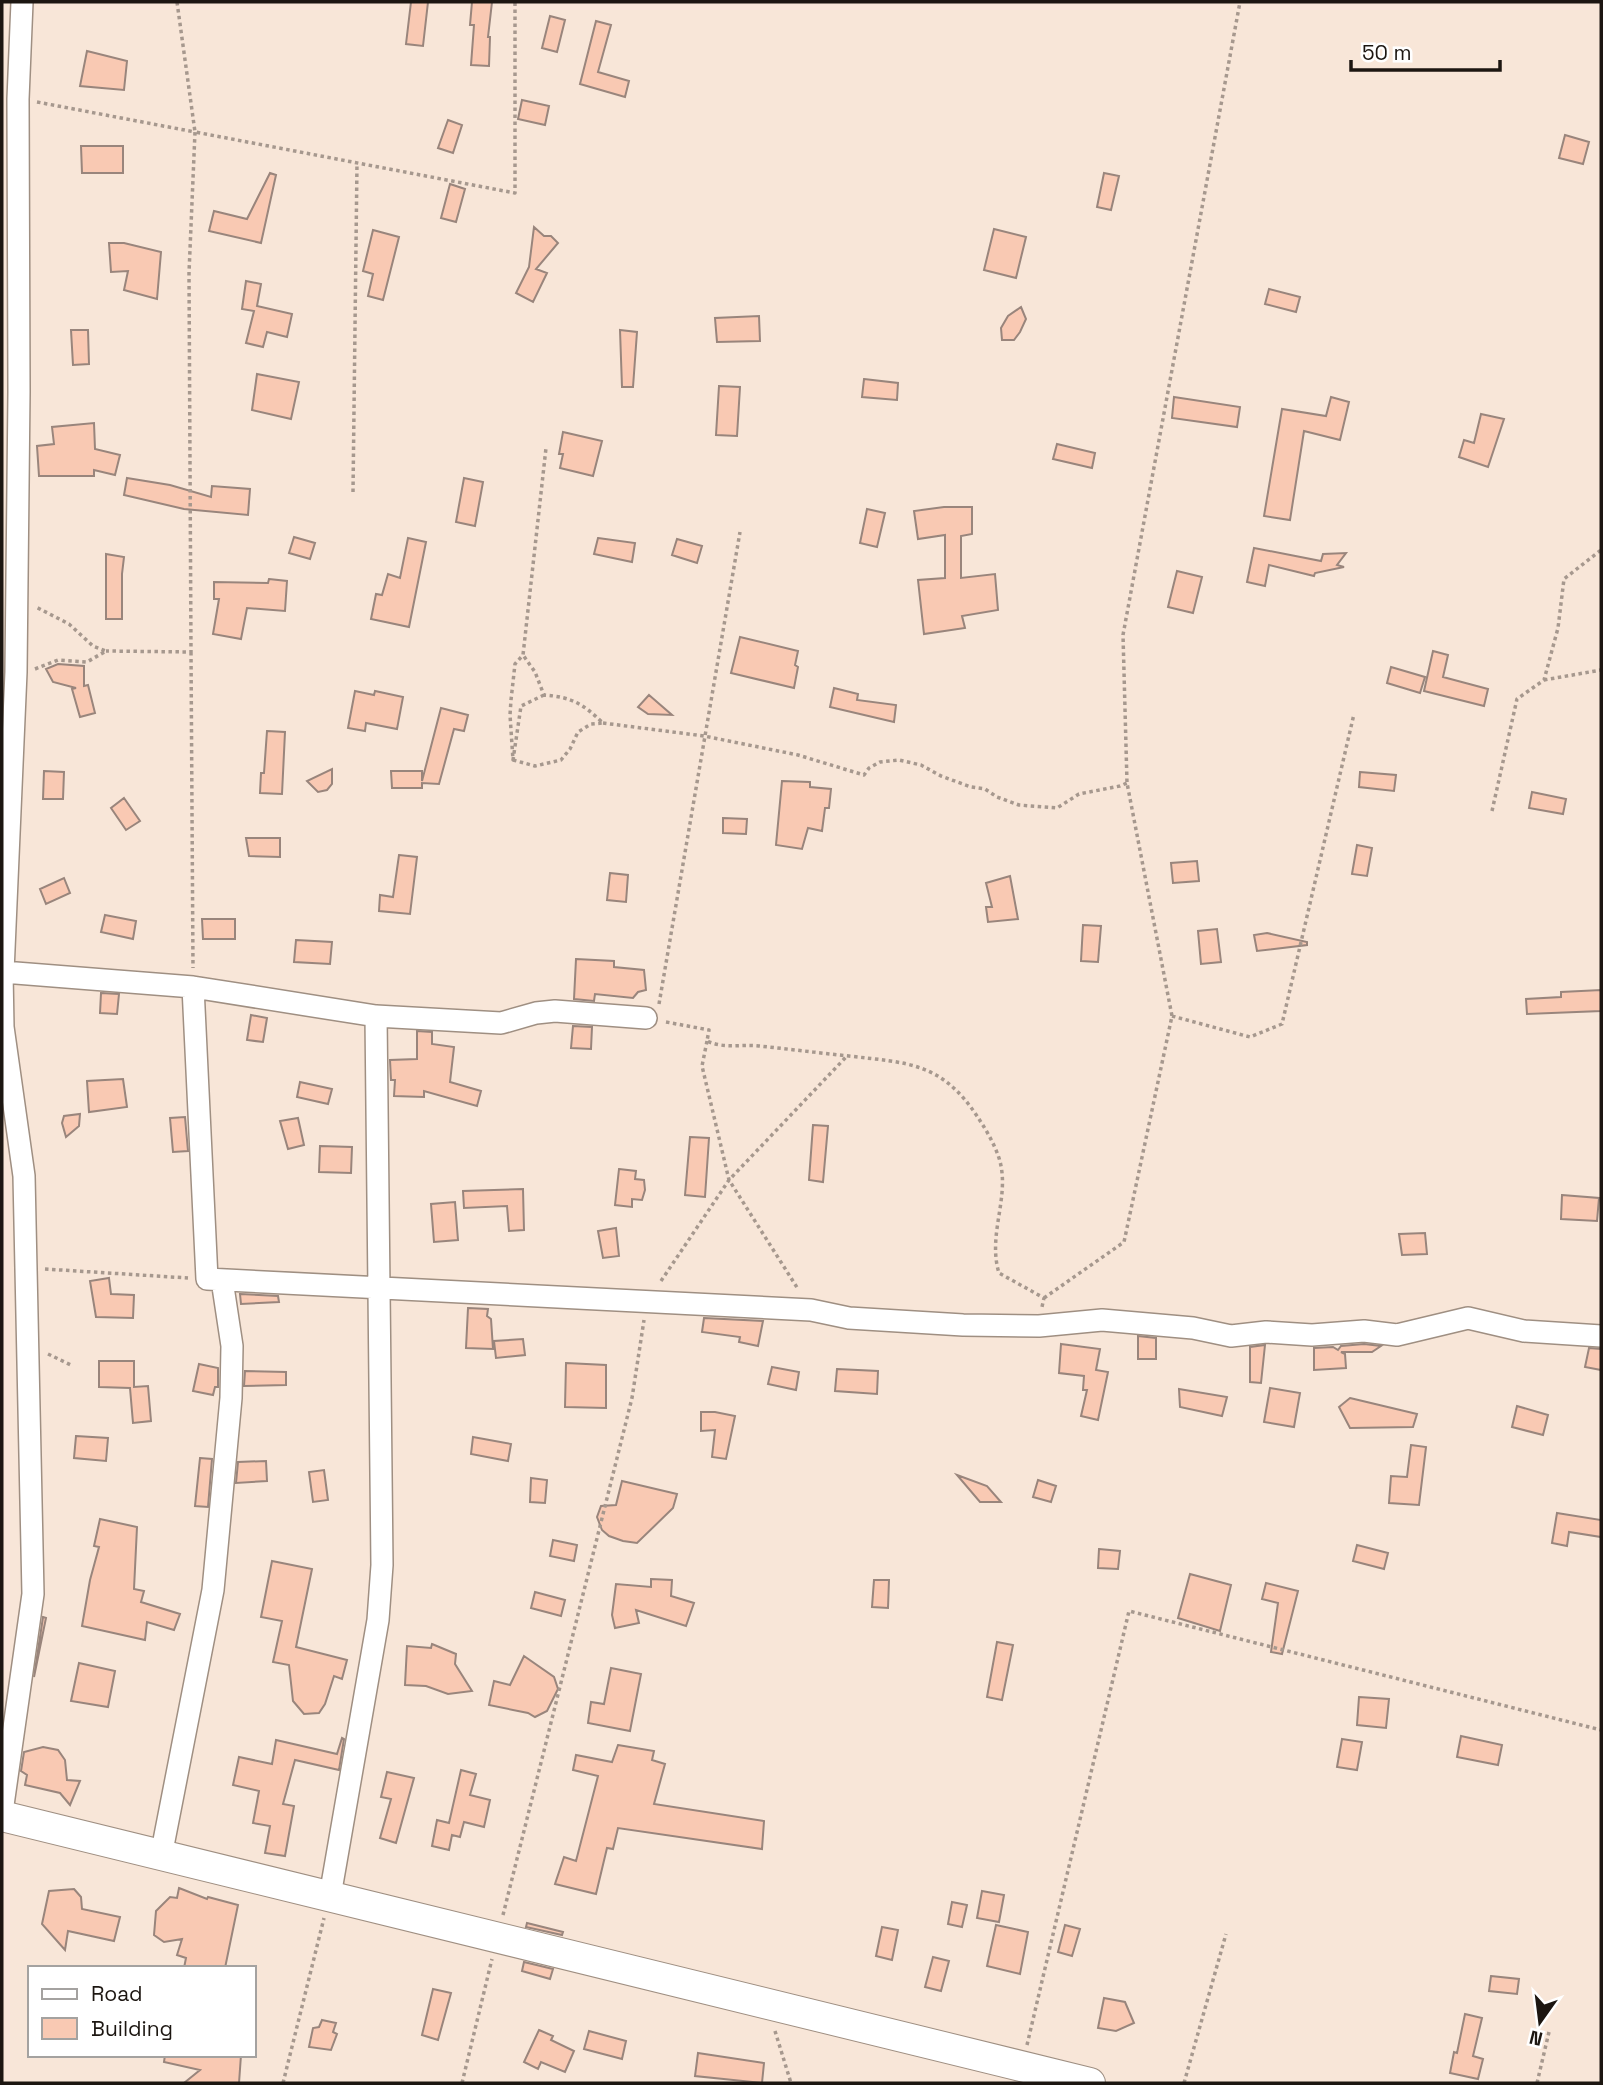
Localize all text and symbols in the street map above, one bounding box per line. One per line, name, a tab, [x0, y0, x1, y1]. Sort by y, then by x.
scale bar	[1351, 28, 1500, 72]
text: 50 m	[1362, 39, 1412, 66]
legend	[28, 1966, 256, 2057]
text: Road	[91, 1980, 143, 2007]
north arrow	[1505, 1987, 1575, 2057]
text: Building	[91, 2015, 173, 2042]
text: N	[1527, 2024, 1545, 2052]

